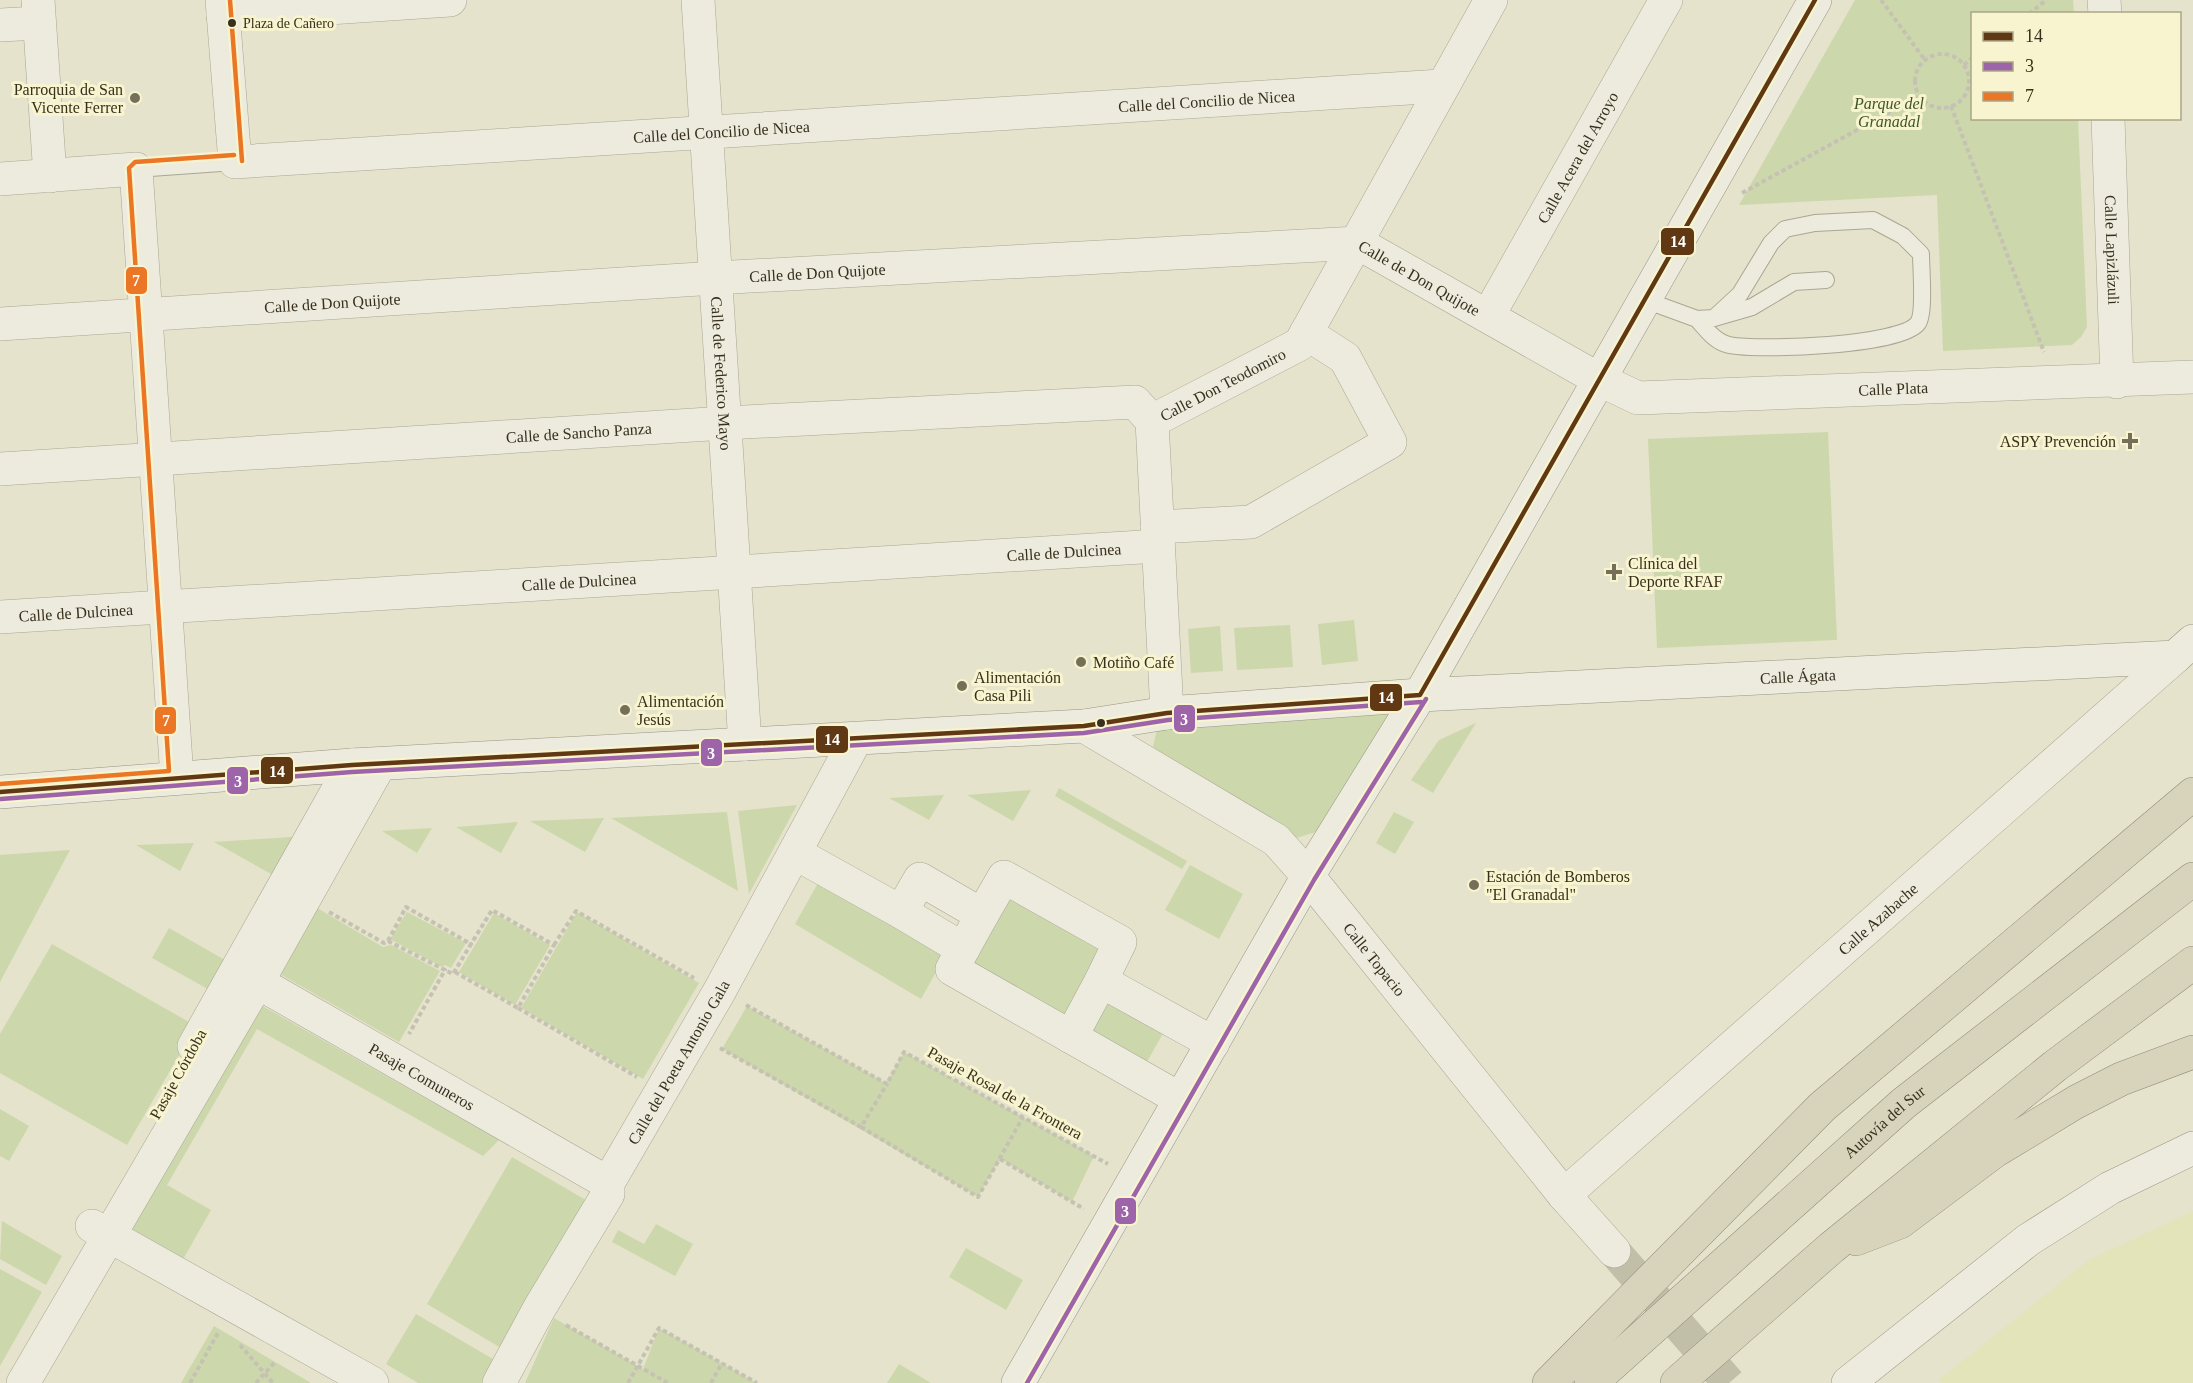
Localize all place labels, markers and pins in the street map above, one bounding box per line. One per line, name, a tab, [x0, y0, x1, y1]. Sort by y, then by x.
place label: Plaza de Cañero	[243, 16, 334, 31]
marker: Plaza de Cañero	[226, 17, 238, 29]
place label: Parroquia de San Vicente Ferrer	[14, 81, 124, 116]
marker: Parroquia de San Vicente Ferrer	[128, 91, 142, 105]
marker: ASPY Prevención	[2121, 432, 2139, 450]
place label: ASPY Prevención	[2000, 433, 2116, 450]
place label: Clínica del Deporte RFAF	[1628, 555, 1722, 591]
marker: Clínica del Deporte RFAF	[1605, 563, 1623, 581]
place label: Motiño Café	[1093, 654, 1174, 671]
marker: Motiño Café	[1074, 655, 1088, 669]
place label: Alimentación Casa Pili	[974, 669, 1061, 704]
marker: Alimentación Casa Pili	[955, 679, 969, 693]
place label: Alimentación Jesús	[637, 693, 724, 728]
marker: Alimentación Jesús	[618, 703, 632, 717]
unlabelled marker	[1095, 717, 1107, 729]
place label: Estación de Bomberos "El Granadal"	[1486, 868, 1630, 903]
marker: Estación de Bomberos "El Granadal"	[1467, 878, 1481, 892]

